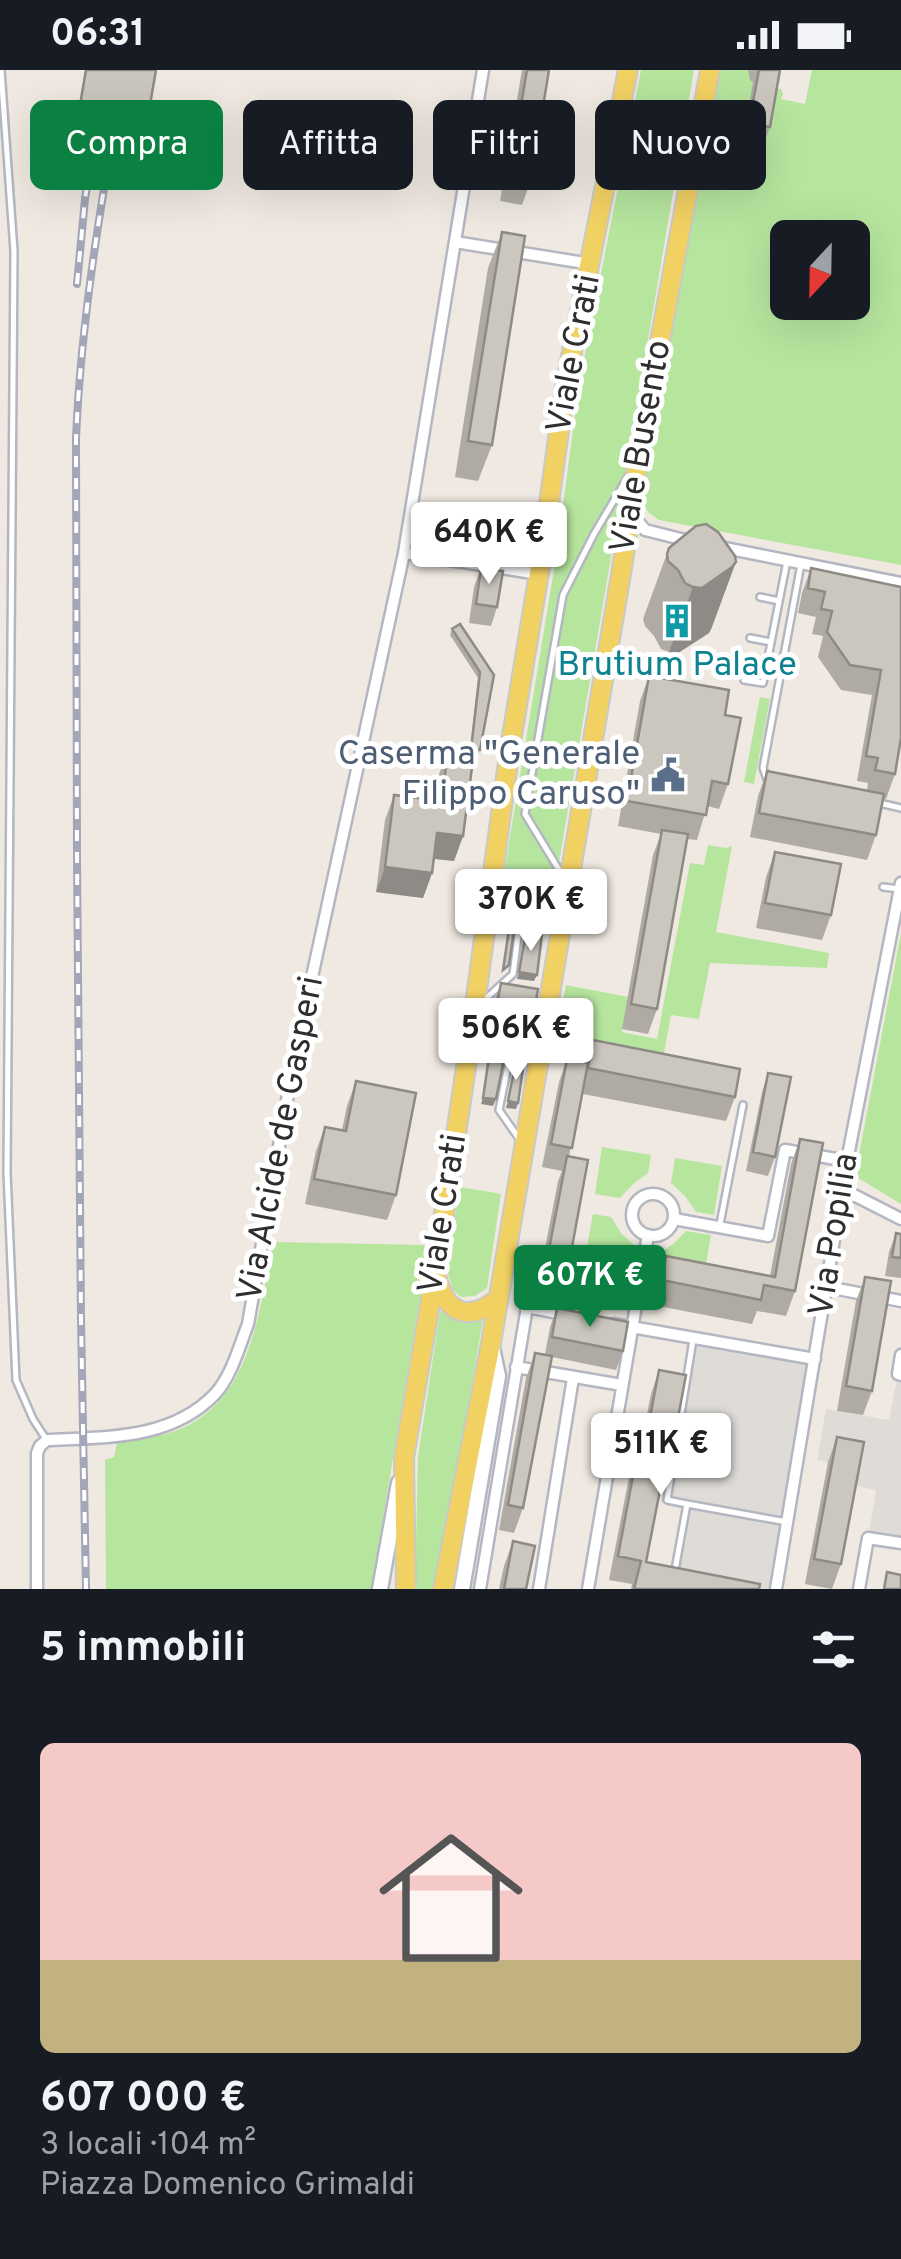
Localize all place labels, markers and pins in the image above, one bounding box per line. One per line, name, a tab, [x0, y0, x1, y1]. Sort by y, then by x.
pin: 640K €	[408, 502, 570, 587]
building icon: Brutium Palace	[658, 602, 696, 640]
place label: Brutium Palace	[557, 644, 797, 688]
place label: Caserma "Generale Filippo Caruso"	[338, 733, 640, 817]
public building icon: Caserma "Generale Filippo Caruso"	[649, 756, 687, 794]
pin: 370K €	[450, 869, 612, 954]
pin: 506K €	[435, 998, 597, 1083]
pin: 607K €	[509, 1245, 671, 1330]
pin: 511K €	[580, 1413, 742, 1498]

